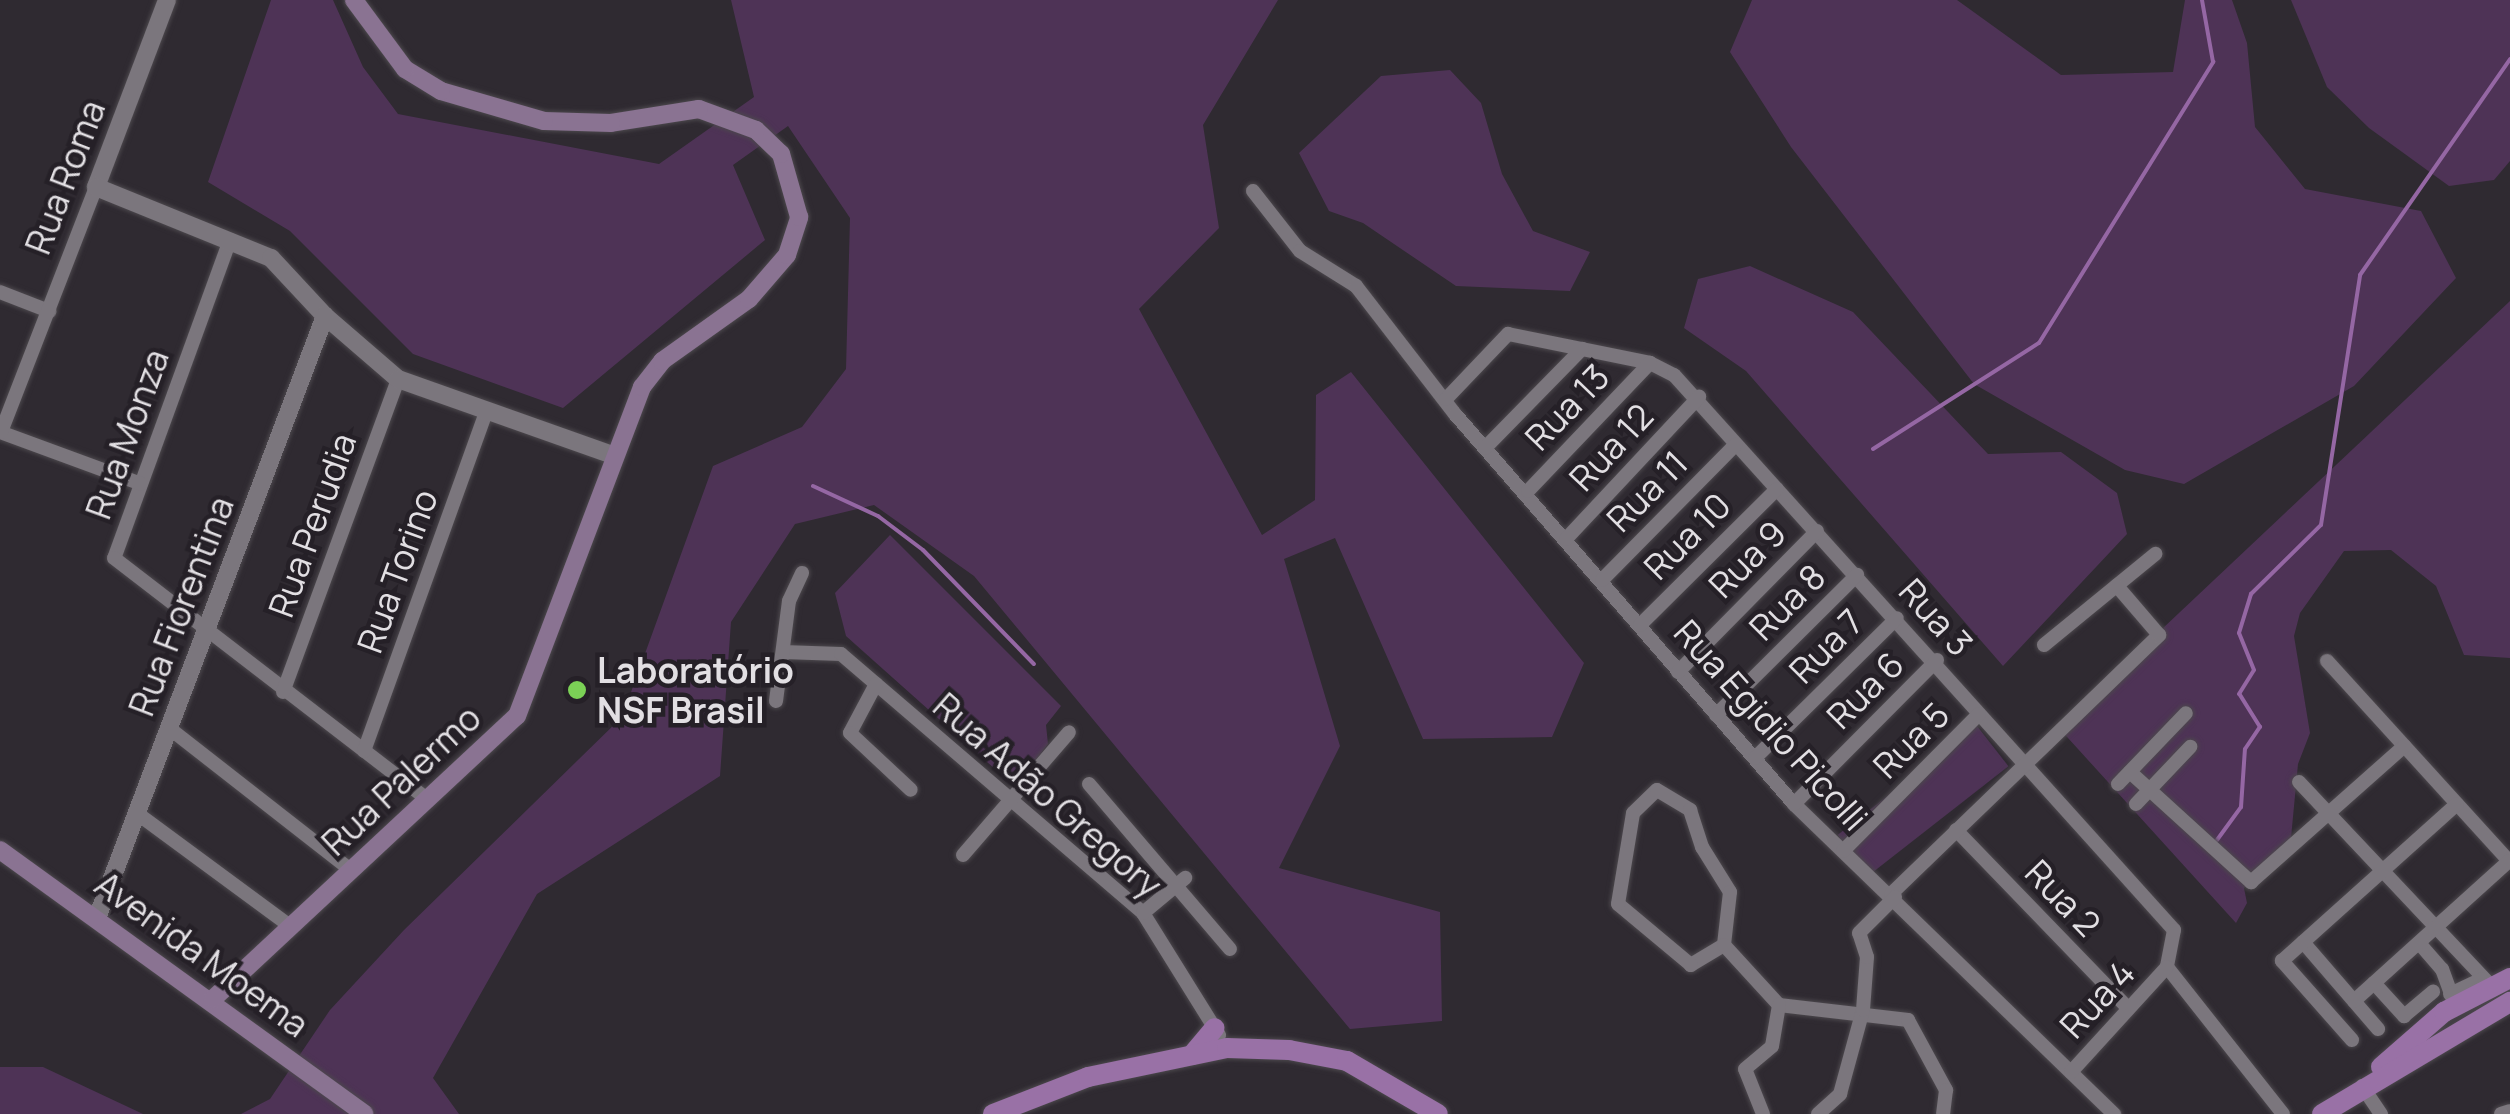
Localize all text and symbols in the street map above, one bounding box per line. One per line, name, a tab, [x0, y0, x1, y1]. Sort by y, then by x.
street label: Rua Roma	[17, 94, 113, 260]
street label: Rua Monza	[77, 344, 177, 524]
street label: Rua 13	[1516, 356, 1618, 458]
street label: Rua 12	[1561, 395, 1661, 499]
street label: Rua Perudia	[259, 427, 365, 623]
street label: Rua 11	[1598, 442, 1696, 540]
street label: Rua Torino	[348, 484, 446, 658]
street label: Rua 10	[1635, 484, 1739, 588]
street label: Rua Fiorentina	[120, 491, 242, 721]
street label: Rua 9	[1700, 512, 1794, 606]
street label: Rua 8	[1740, 555, 1834, 649]
street label: Rua 3	[1891, 570, 1981, 664]
street label: Rua 7	[1780, 600, 1872, 692]
street label: Rua Egidio Picolli	[1666, 611, 1876, 839]
street label: Rua 6	[1818, 643, 1912, 737]
place label: Laboratório NSF Brasil	[597, 649, 794, 731]
marker: Laboratório NSF Brasil	[566, 679, 588, 701]
street label: Rua Adão Gregory	[925, 684, 1171, 906]
street label: Rua 5	[1865, 694, 1957, 786]
street label: Rua Palermo	[313, 696, 489, 864]
street label: Rua 2	[2017, 851, 2109, 945]
street label: Avenida Moema	[87, 863, 317, 1045]
street label: Rua 4	[2051, 952, 2143, 1046]

